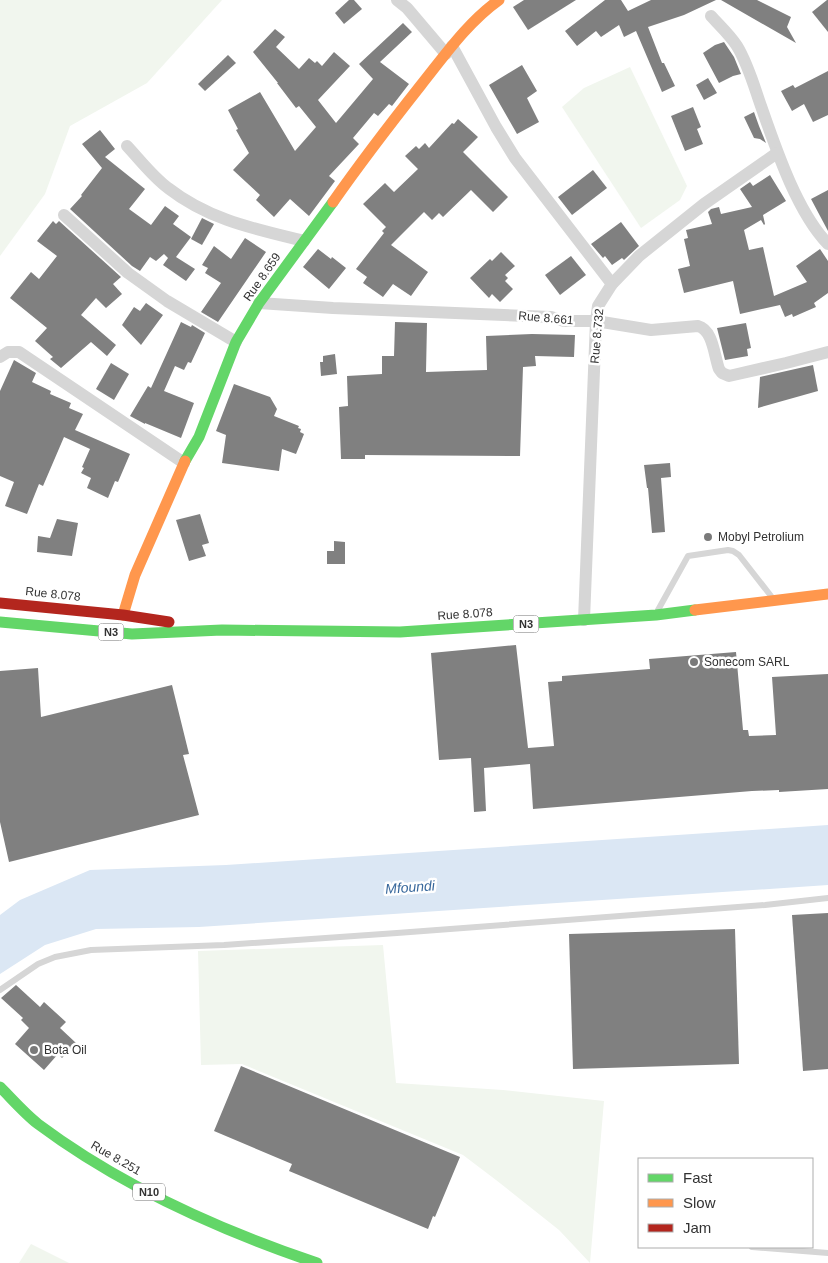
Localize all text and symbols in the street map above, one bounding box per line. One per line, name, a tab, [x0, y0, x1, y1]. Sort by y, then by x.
street label: Rue 8.659	[240, 250, 284, 304]
street label: Rue 8.732	[588, 307, 606, 364]
street label: Rue 8.661	[518, 309, 575, 327]
place label: Mobyl Petrolium	[718, 530, 804, 544]
marker: Mobyl Petrolium	[702, 531, 714, 543]
street label: Rue 8.078	[25, 584, 82, 604]
street label: Rue 8.078	[437, 605, 493, 623]
road number: N3	[514, 616, 538, 632]
road number: N3	[98, 624, 124, 640]
place label: Sonecom SARL	[704, 655, 790, 669]
marker: Sonecom SARL	[688, 656, 700, 668]
water label: Mfoundi	[385, 877, 436, 897]
place label: Bota Oil	[44, 1043, 87, 1057]
marker: Bota Oil	[28, 1044, 40, 1056]
street label: Rue 8.251	[89, 1138, 144, 1178]
legend	[638, 1158, 813, 1248]
text: Fast	[683, 1169, 713, 1186]
road number: N10	[133, 1184, 165, 1200]
text: Slow	[683, 1194, 716, 1211]
text: Jam	[683, 1219, 711, 1236]

